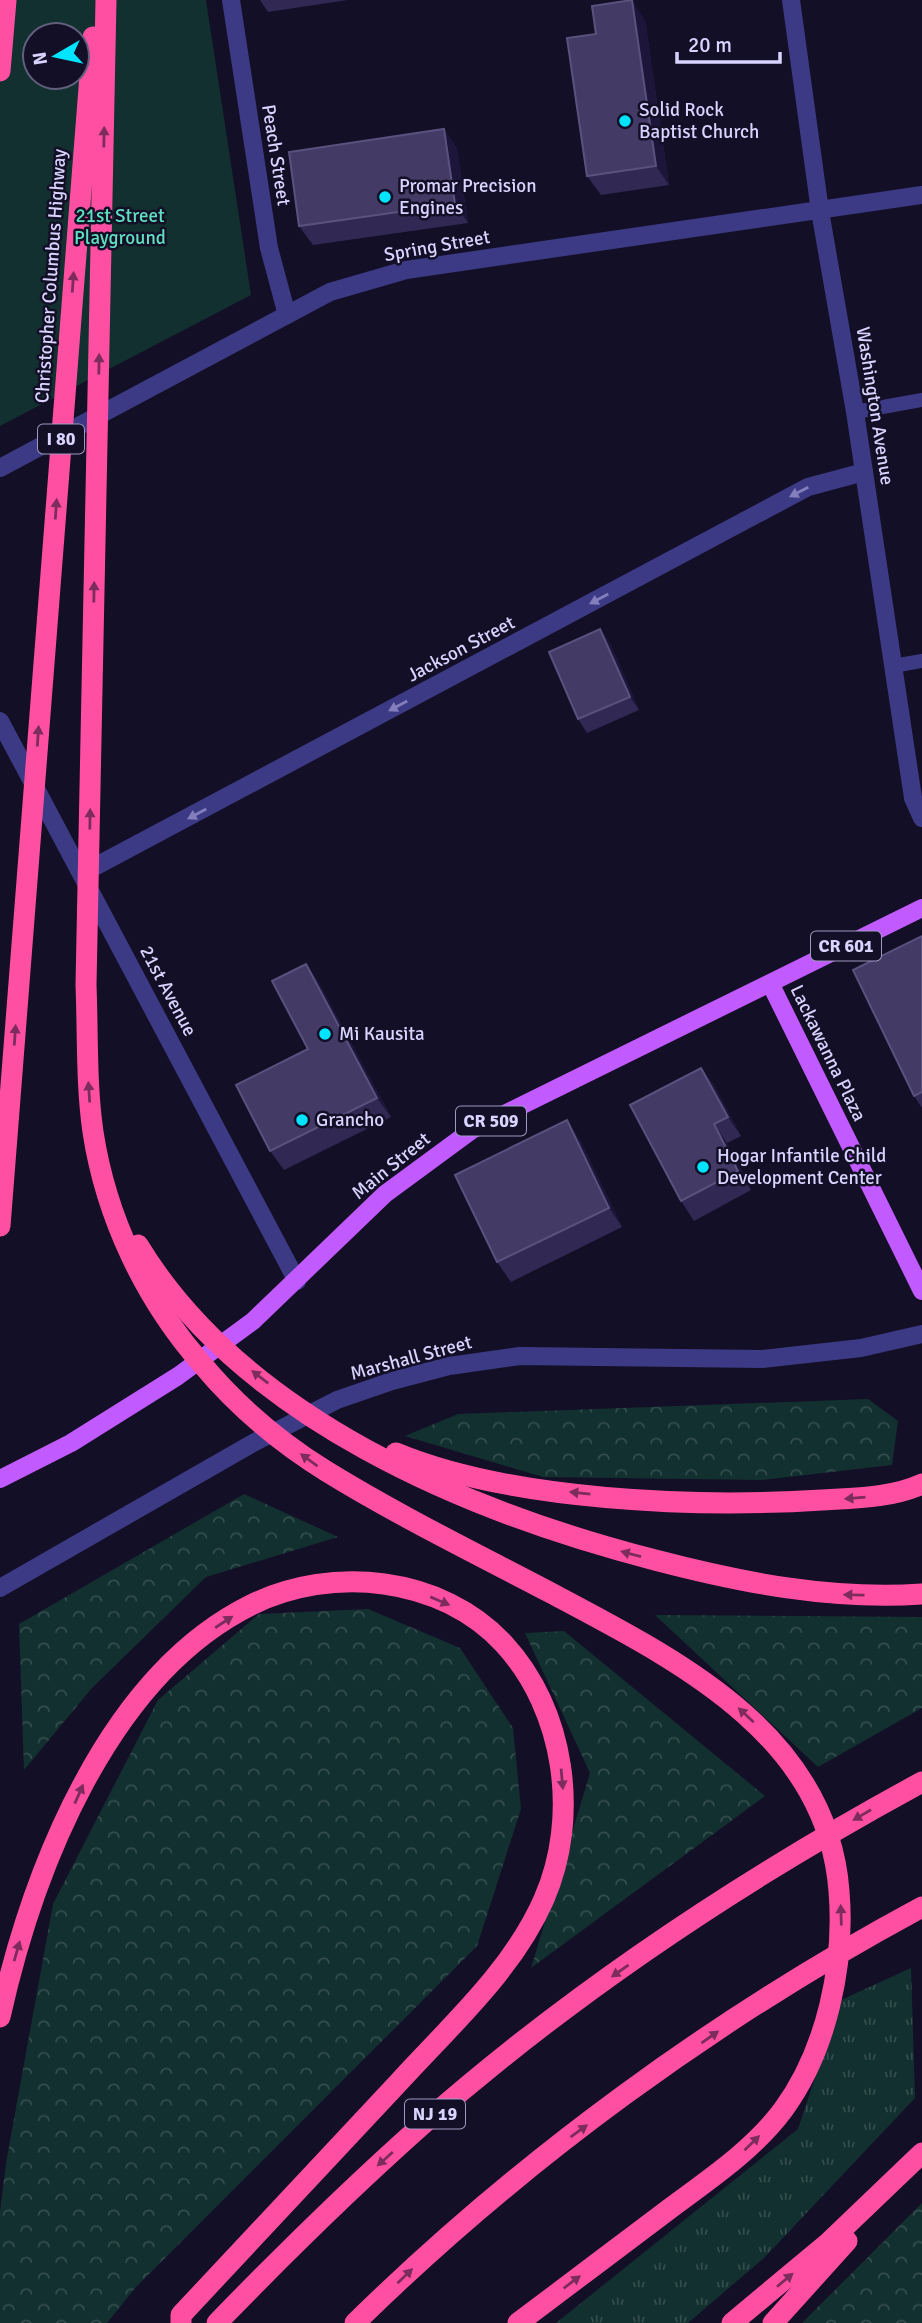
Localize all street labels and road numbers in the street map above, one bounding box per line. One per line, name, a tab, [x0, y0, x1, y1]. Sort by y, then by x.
street label: Peach Street	[256, 103, 296, 208]
street label: Christopher Columbus Highway	[30, 148, 72, 404]
street label: Spring Street	[382, 225, 492, 267]
street label: Washington Avenue	[851, 325, 899, 487]
road number: I 80	[38, 424, 84, 454]
street label: Jackson Street	[403, 610, 519, 687]
road number: CR 601	[811, 931, 881, 960]
street label: 21st Avenue	[134, 942, 202, 1040]
street label: Lackawanna Plaza	[785, 981, 871, 1125]
road number: CR 509	[456, 1106, 526, 1136]
street label: Main Street	[347, 1127, 435, 1205]
street label: Marshall Street	[348, 1330, 475, 1386]
road number: NJ 19	[405, 2100, 465, 2128]

